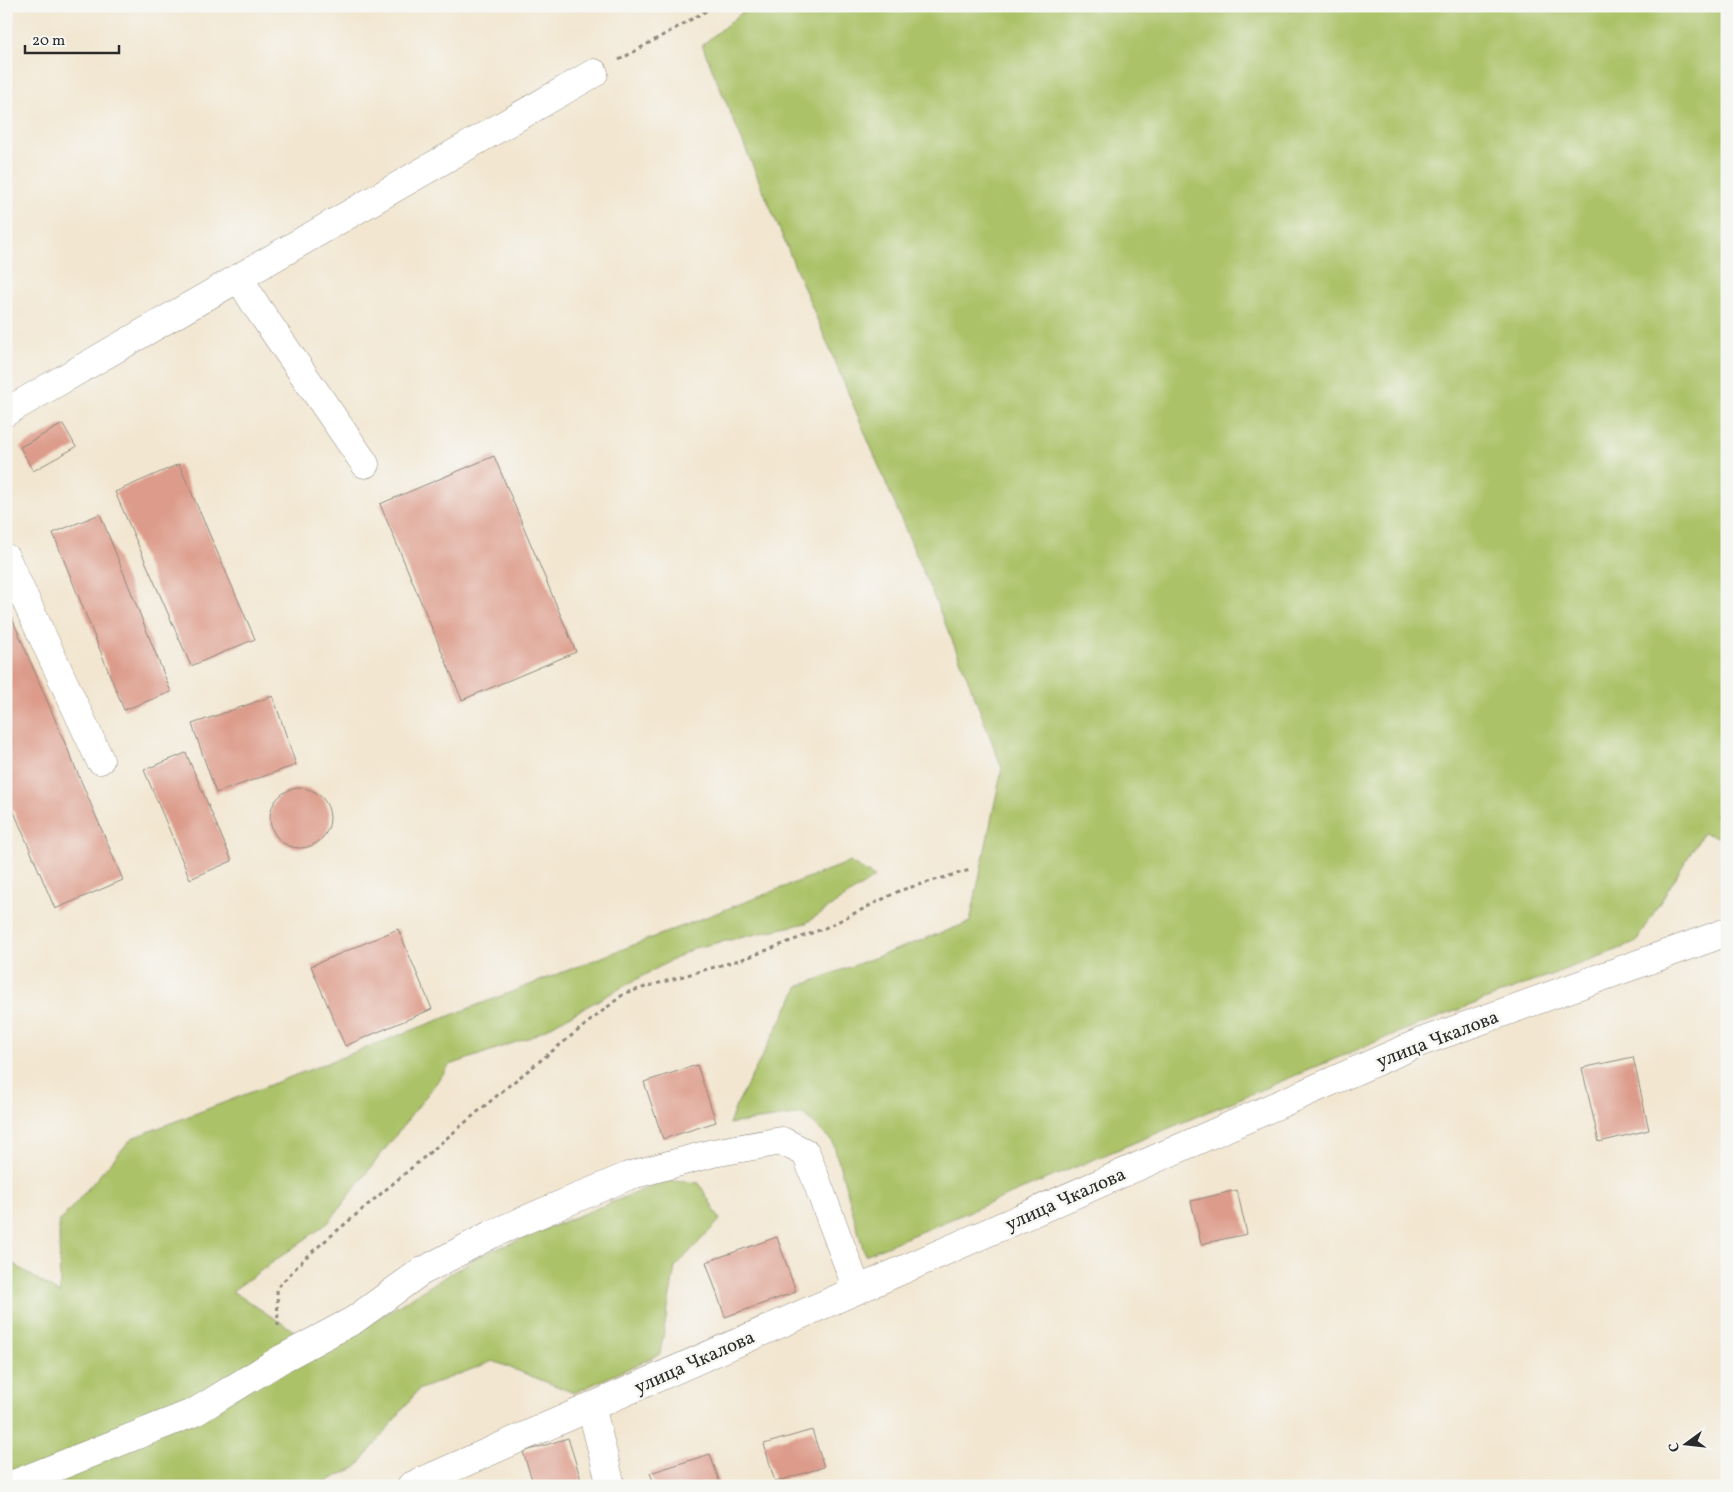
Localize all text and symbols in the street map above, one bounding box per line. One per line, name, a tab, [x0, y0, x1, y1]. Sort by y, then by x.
scale bar	[25, 22, 119, 54]
text: 20 m	[32, 31, 65, 52]
street label: улица Чкалова	[1373, 1005, 1503, 1075]
street label: улица Чкалова	[1002, 1162, 1130, 1238]
street label: улица Чкалова	[631, 1325, 759, 1401]
north arrow	[1660, 1420, 1710, 1470]
text: С	[1665, 1440, 1685, 1454]

